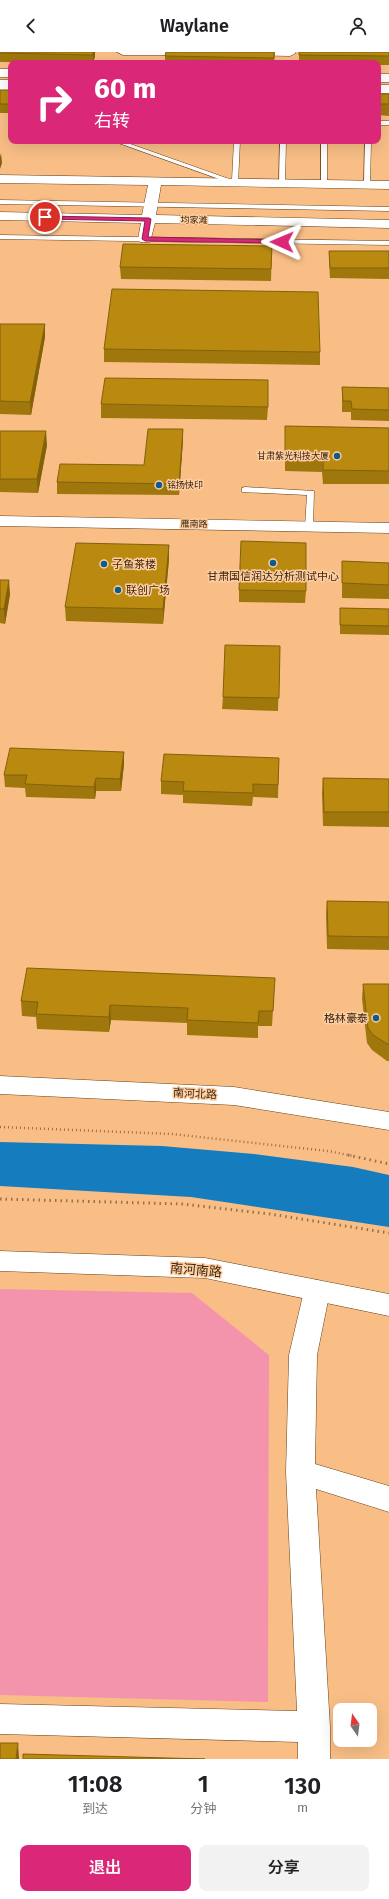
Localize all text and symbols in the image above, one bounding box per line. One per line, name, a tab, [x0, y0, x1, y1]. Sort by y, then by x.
icon: back	[20, 15, 42, 37]
text: Waylane	[160, 15, 229, 37]
icon: person	[347, 15, 369, 37]
text: 60 m	[94, 72, 156, 105]
icon: right	[28, 76, 80, 128]
text: 右转	[94, 110, 130, 132]
pin	[28, 200, 62, 234]
icon: arrive	[34, 206, 56, 228]
street label: 均家滩	[180, 214, 208, 225]
position arrow	[261, 221, 303, 263]
place label: 甘肃紫光科技大厦	[257, 451, 329, 461]
marker: 甘肃紫光科技大厦	[332, 451, 342, 461]
marker: 铭扬快印	[154, 480, 164, 490]
place label: 铭扬快印	[167, 480, 203, 490]
street label: 雁南路	[180, 519, 208, 529]
place label: 子鱼茶楼	[112, 558, 156, 571]
marker: 甘肃国信润达分析测试中心	[268, 558, 278, 568]
marker: 子鱼茶楼	[99, 559, 109, 569]
place label: 甘肃国信润达分析测试中心	[207, 570, 339, 583]
place label: 联创广场	[126, 584, 170, 597]
marker: 联创广场	[113, 585, 123, 595]
place label: 格林豪泰	[324, 1012, 368, 1025]
marker: 格林豪泰	[371, 1013, 381, 1023]
street label: 南河北路	[173, 1086, 217, 1102]
street label: 南河南路	[169, 1260, 223, 1280]
north arrow	[333, 1703, 377, 1747]
map controls	[333, 1703, 377, 1747]
text: 11:08	[68, 1770, 123, 1798]
text: 1	[198, 1770, 209, 1798]
text: 130	[284, 1772, 321, 1800]
text: m	[297, 1800, 308, 1815]
text: 到达	[82, 1801, 108, 1816]
text: 分钟	[190, 1801, 216, 1816]
button: 退出	[20, 1845, 191, 1891]
button: 分享	[199, 1845, 369, 1891]

